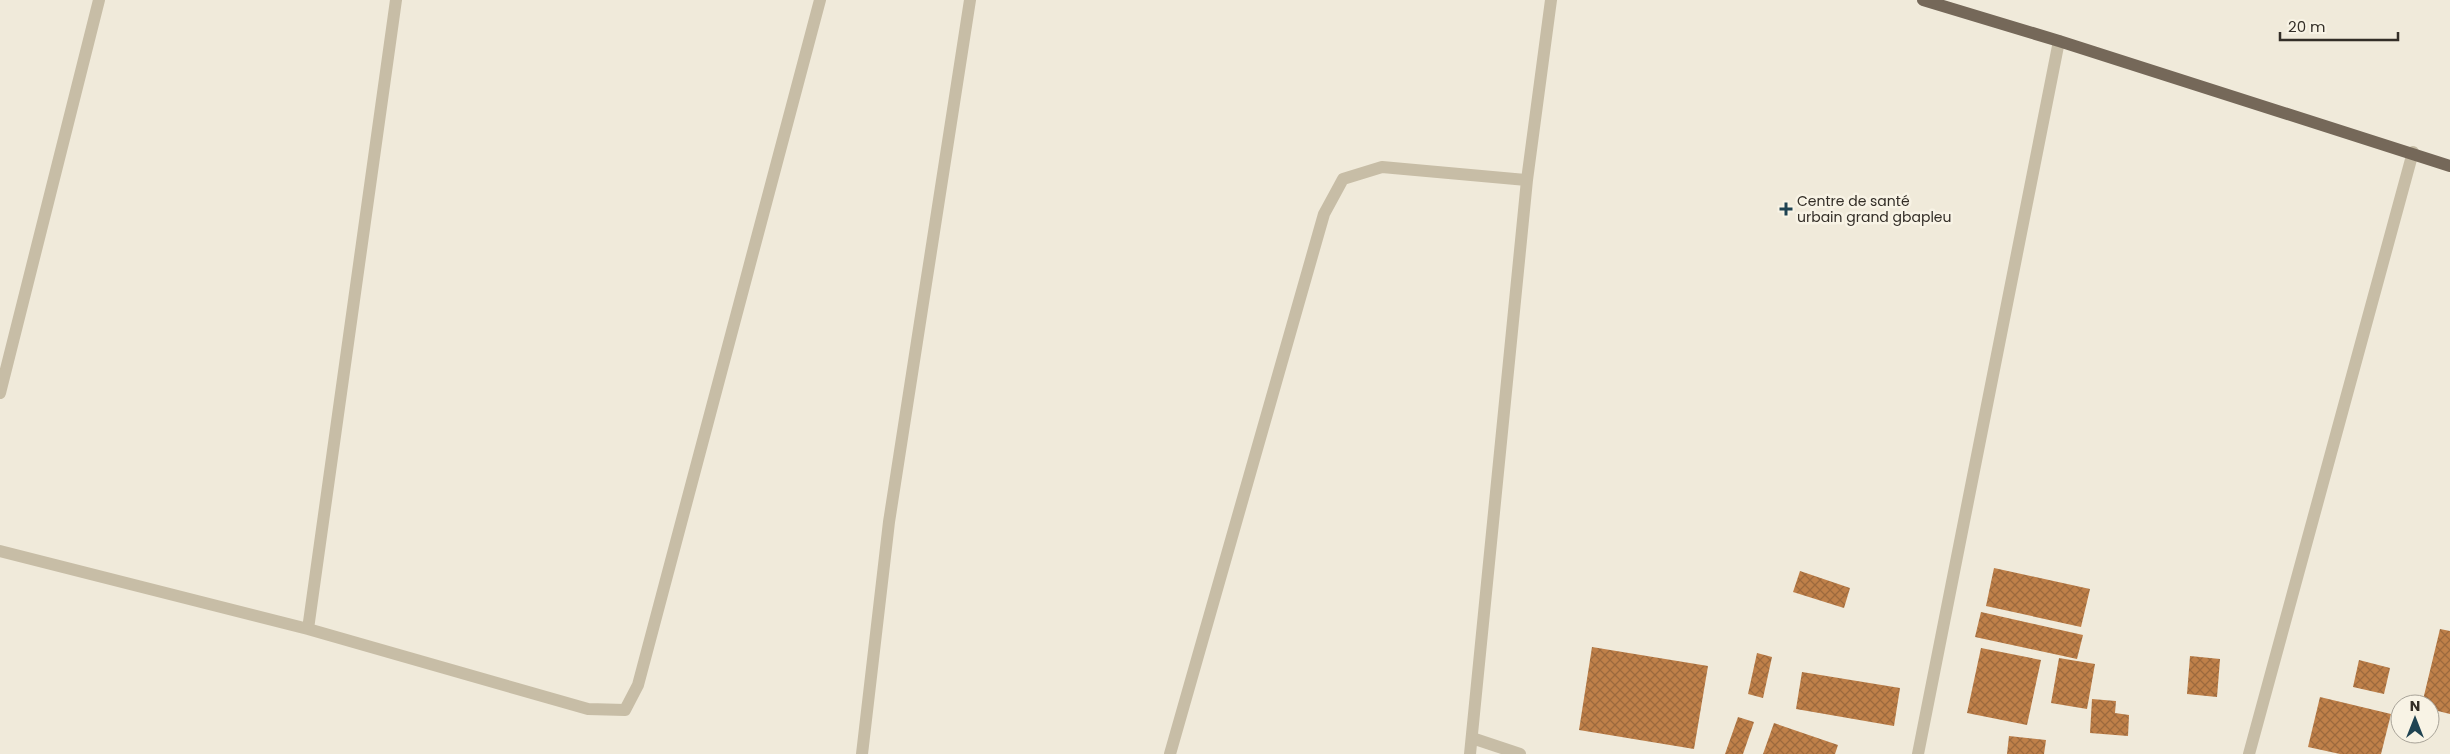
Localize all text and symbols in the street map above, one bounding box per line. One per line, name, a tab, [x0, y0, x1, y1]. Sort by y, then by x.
scale bar	[2280, 10, 2398, 42]
text: 20 m	[2288, 16, 2326, 37]
place label: Centre de santé urbain grand gbapleu	[1797, 191, 1952, 227]
marker: Centre de santé urbain grand gbapleu	[1779, 202, 1793, 216]
north arrow	[2390, 694, 2440, 744]
text: N	[2410, 696, 2420, 716]

